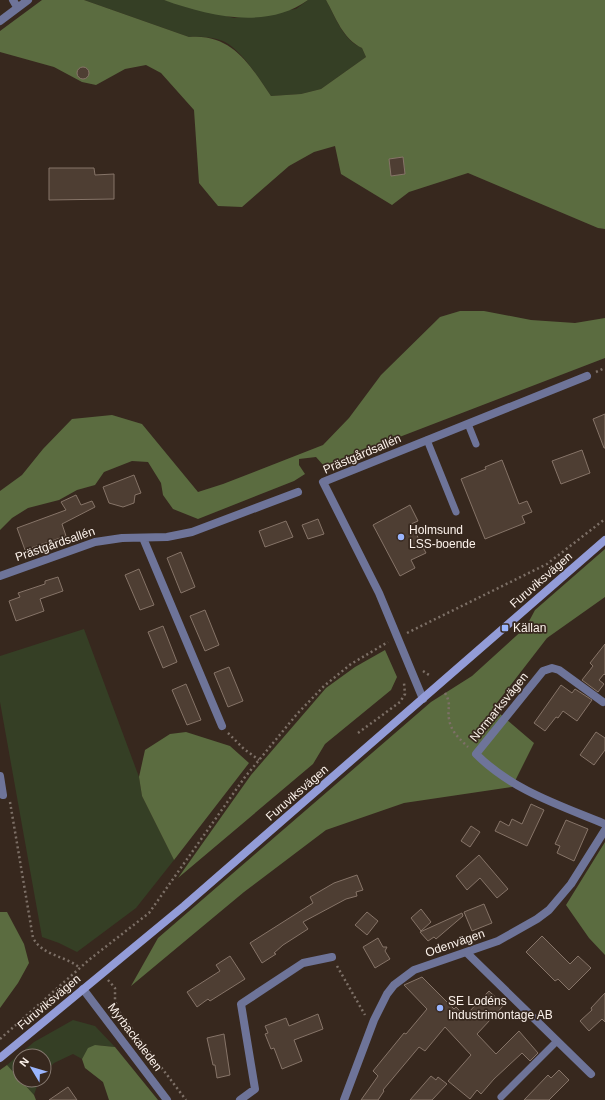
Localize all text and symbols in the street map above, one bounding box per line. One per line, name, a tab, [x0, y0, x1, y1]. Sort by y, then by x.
street label: Prästgårdsallén	[321, 431, 403, 477]
place label: Holmsund LSS-boende	[409, 523, 476, 551]
street label: Prästgårdsallén	[13, 524, 97, 564]
marker: Holmsund LSS-boende	[396, 532, 406, 542]
street label: Furuviksvägen	[507, 549, 575, 611]
place label: Källan	[513, 621, 546, 635]
marker: Källan	[500, 623, 510, 633]
street label: Normarksvägen	[467, 670, 531, 744]
street label: Furuviksvägen	[263, 762, 331, 824]
street label: Odenvägen	[423, 926, 487, 960]
street label: Furuviksvägen	[15, 972, 83, 1032]
place label: SE Lodéns Industrimontage AB	[448, 994, 553, 1022]
street label: Myrbackaleden	[105, 1000, 165, 1074]
marker: SE Lodéns Industrimontage AB	[435, 1003, 445, 1013]
north arrow	[12, 1048, 52, 1088]
text: N	[17, 1055, 31, 1069]

